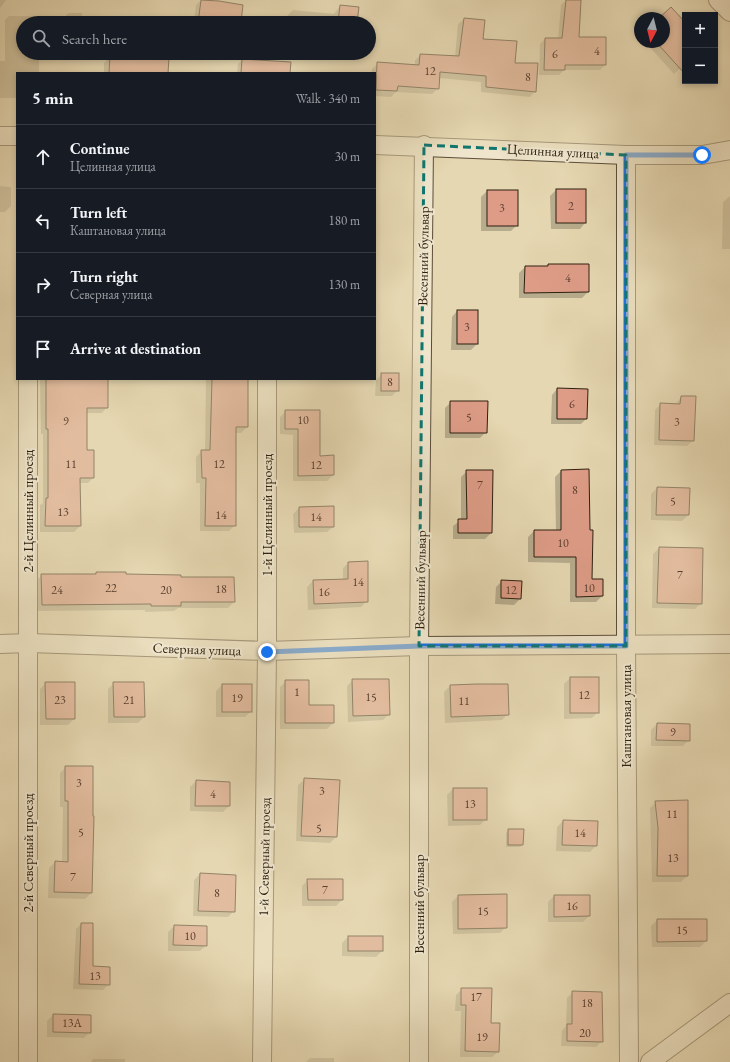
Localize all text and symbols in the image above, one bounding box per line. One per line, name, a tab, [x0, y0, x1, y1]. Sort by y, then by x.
north arrow	[634, 12, 670, 48]
map controls	[682, 12, 718, 84]
button: +	[682, 12, 718, 48]
search box	[16, 16, 376, 60]
icon: search	[30, 27, 52, 49]
text: Search here	[62, 29, 127, 48]
house number: 4	[594, 43, 600, 59]
house number: 6	[552, 46, 558, 62]
button: −	[682, 48, 718, 84]
house number: 12	[424, 63, 436, 79]
house number: 8	[525, 69, 531, 85]
text: 5 min	[32, 87, 73, 109]
text: Walk · 340 m	[296, 90, 360, 107]
text: Continue	[70, 139, 130, 158]
street label: Целинная улица	[506, 140, 600, 162]
icon: ahead	[32, 146, 54, 168]
route start	[693, 146, 711, 164]
text: 30 m	[335, 148, 360, 165]
text: Целинная улица	[70, 158, 156, 175]
house number: 2	[568, 198, 574, 214]
house number: 3	[499, 200, 505, 216]
text: Turn left	[70, 203, 127, 222]
street label: Весенний бульвар	[413, 206, 433, 306]
icon: left	[32, 210, 54, 232]
text: 180 m	[329, 212, 360, 229]
text: Каштановая улица	[70, 222, 166, 239]
text: Turn right	[70, 267, 138, 286]
house number: 4	[565, 270, 571, 286]
icon: right	[32, 274, 54, 296]
text: 130 m	[329, 276, 360, 293]
text: Северная улица	[70, 286, 152, 303]
house number: 3	[464, 319, 470, 335]
icon: arrive	[32, 338, 54, 360]
text: Arrive at destination	[70, 339, 201, 358]
house number: 8	[387, 374, 393, 390]
house number: 6	[569, 396, 575, 412]
house number: 5	[466, 409, 472, 425]
house number: 10	[297, 412, 309, 428]
house number: 9	[63, 413, 69, 429]
house number: 3	[674, 414, 680, 430]
street label: 2-й Целинный проезд	[19, 449, 37, 572]
street label: 1-й Целинный проезд	[258, 453, 276, 576]
house number: 11	[65, 456, 77, 472]
house number: 12	[213, 456, 225, 472]
house number: 12	[310, 457, 322, 473]
house number: 7	[477, 477, 483, 493]
house number: 8	[572, 482, 578, 498]
house number: 5	[670, 493, 676, 509]
house number: 13	[57, 504, 69, 520]
house number: 14	[215, 507, 227, 523]
house number: 14	[310, 509, 322, 525]
street label: Весенний бульвар	[410, 530, 430, 630]
house number: 10	[557, 535, 569, 551]
house number: 7	[677, 567, 683, 583]
house number: 14	[352, 574, 364, 590]
house number: 22	[105, 580, 117, 596]
house number: 10	[583, 580, 595, 596]
house number: 18	[215, 581, 227, 597]
house number: 24	[51, 582, 63, 598]
house number: 20	[160, 582, 172, 598]
house number: 12	[505, 582, 517, 598]
house number: 16	[318, 584, 330, 600]
street label: Северная улица	[152, 638, 242, 660]
route end	[258, 643, 276, 661]
street label: Каштановая улица	[617, 664, 635, 768]
house number: 1	[294, 684, 300, 700]
house number: 12	[578, 687, 590, 703]
house number: 15	[365, 689, 377, 705]
house number: 19	[231, 690, 243, 706]
house number: 23	[54, 692, 66, 708]
house number: 21	[123, 692, 135, 708]
house number: 11	[458, 693, 470, 709]
house number: 9	[670, 724, 676, 740]
house number: 3	[76, 775, 82, 791]
house number: 3	[319, 783, 325, 799]
house number: 4	[210, 786, 216, 802]
street label: 2-й Северный проезд	[19, 793, 37, 913]
house number: 13	[464, 796, 476, 812]
street label: 1-й Северный проезд	[254, 797, 274, 917]
house number: 11	[666, 806, 678, 822]
house number: 5	[316, 820, 322, 836]
house number: 5	[78, 824, 84, 840]
house number: 14	[574, 825, 586, 841]
house number: 13	[667, 850, 679, 866]
street label: Весенний бульвар	[410, 854, 428, 954]
house number: 7	[70, 869, 76, 885]
house number: 7	[322, 882, 328, 898]
house number: 8	[214, 885, 220, 901]
house number: 16	[566, 898, 578, 914]
house number: 15	[477, 903, 489, 919]
house number: 15	[676, 922, 688, 938]
house number: 10	[184, 928, 196, 944]
house number: 13	[89, 968, 101, 984]
house number: 17	[470, 989, 482, 1005]
house number: 18	[581, 995, 593, 1011]
house number: 13А	[62, 1015, 83, 1031]
house number: 20	[579, 1025, 591, 1041]
house number: 19	[476, 1029, 488, 1045]

